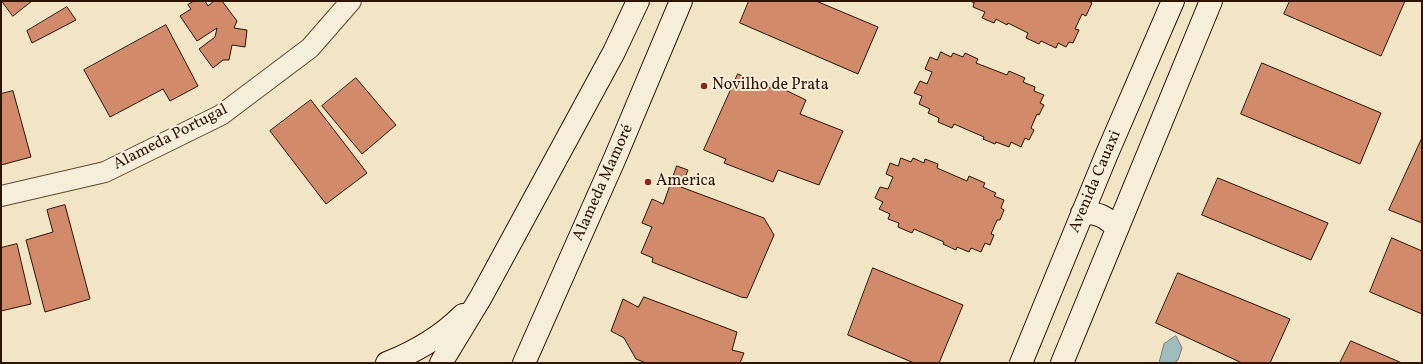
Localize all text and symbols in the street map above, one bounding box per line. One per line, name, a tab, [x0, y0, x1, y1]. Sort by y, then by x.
place label: Novilho de Prata	[712, 76, 829, 96]
marker: Novilho de Prata	[699, 81, 709, 91]
street label: Alameda Portugal	[111, 101, 231, 175]
street label: Alameda Mamoré	[570, 122, 638, 244]
street label: Avenida Cauaxi	[1066, 128, 1126, 236]
place label: America	[656, 172, 716, 192]
marker: America	[643, 177, 653, 187]

